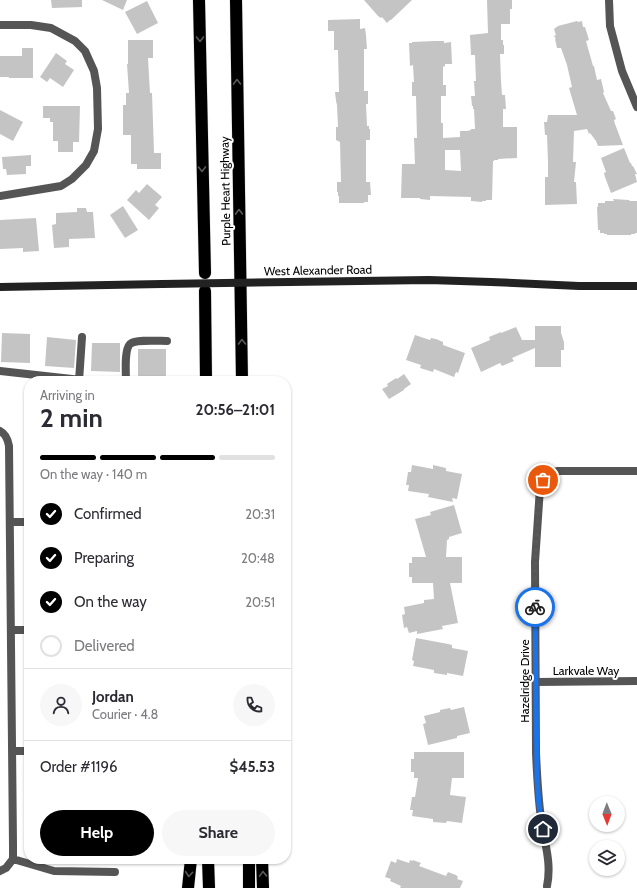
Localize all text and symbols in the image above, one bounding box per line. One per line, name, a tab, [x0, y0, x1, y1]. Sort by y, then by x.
one-way arrow	[195, 36, 204, 42]
one-way arrow	[233, 79, 241, 85]
street label: Purple Heart Highway	[217, 136, 233, 246]
one-way arrow	[198, 166, 207, 172]
one-way arrow	[235, 209, 244, 215]
street label: West Alexander Road	[264, 262, 372, 278]
one-way arrow	[238, 339, 246, 345]
text: Arriving in	[40, 387, 95, 403]
text: 20:56–21:01	[196, 401, 275, 419]
text: 2 min	[40, 402, 103, 434]
pin	[526, 463, 560, 497]
text: On the way · 140 m	[40, 466, 147, 482]
icon: bag	[532, 469, 554, 491]
icon: check	[40, 503, 62, 525]
text: Confirmed	[74, 505, 142, 523]
text: 20:31	[245, 506, 275, 522]
icon: check	[40, 547, 62, 569]
text: Preparing	[74, 549, 134, 567]
text: 20:48	[241, 550, 275, 566]
courier	[515, 587, 555, 627]
icon: check	[40, 591, 62, 613]
text: On the way	[74, 593, 147, 611]
text: 20:51	[245, 594, 275, 610]
icon: bike	[524, 596, 546, 618]
text: Delivered	[74, 637, 135, 655]
street label: Hazelridge Drive	[517, 639, 532, 723]
street label: Larkvale Way	[553, 663, 619, 678]
button: person	[40, 684, 82, 726]
button: phone	[233, 684, 275, 726]
text: Jordan	[92, 688, 134, 706]
text: Courier · 4.8	[92, 706, 158, 722]
text: Order #1196	[40, 758, 118, 776]
text: $45.53	[229, 758, 275, 776]
north arrow	[589, 796, 625, 832]
map controls	[589, 796, 625, 876]
button: Help	[40, 810, 154, 856]
button: Share	[162, 810, 275, 856]
pin	[526, 812, 560, 846]
icon: home	[532, 818, 554, 840]
button: layers	[589, 840, 625, 876]
one-way arrow	[185, 870, 194, 877]
one-way arrow	[258, 871, 267, 877]

